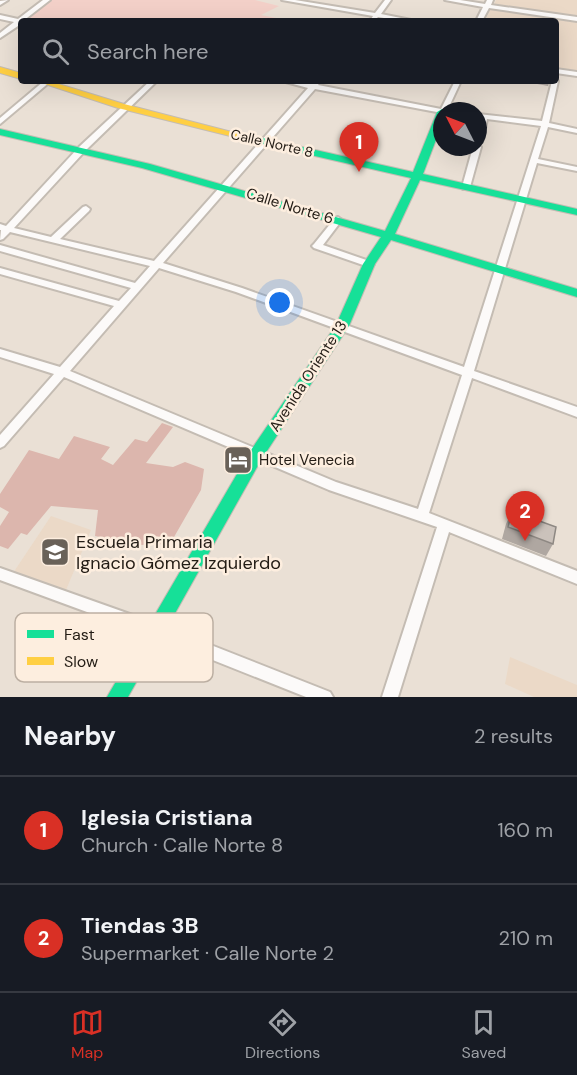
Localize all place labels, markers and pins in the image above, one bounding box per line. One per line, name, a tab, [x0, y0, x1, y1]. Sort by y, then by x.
pin: 1	[340, 122, 378, 172]
hotel icon: Hotel Venecia	[222, 444, 254, 476]
place label: Hotel Venecia	[259, 450, 354, 470]
pin: 2	[506, 492, 544, 541]
place label: Escuela Primaria Ignacio Gómez Izquierdo	[76, 530, 281, 575]
school or university icon: Escuela Primaria Ignacio Gómez Izquierdo	[39, 536, 71, 568]

